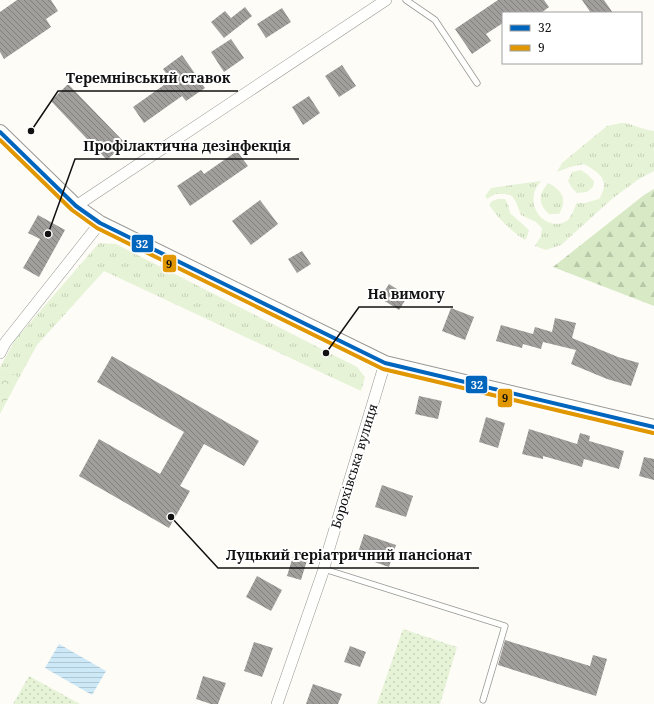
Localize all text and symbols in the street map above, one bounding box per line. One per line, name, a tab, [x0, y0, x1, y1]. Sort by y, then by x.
legend	[502, 12, 642, 64]
text: 32	[538, 19, 551, 36]
text: 9	[538, 39, 545, 56]
callout: Теремнівський ставок	[58, 65, 238, 91]
text: Теремнівський ставок	[66, 68, 231, 87]
callout: Профілактична дезінфекція	[75, 133, 299, 159]
text: Профілактична дезінфекція	[83, 136, 291, 155]
line badge: 32	[131, 234, 154, 253]
text: 32	[136, 236, 148, 251]
line badge: 9	[162, 254, 177, 273]
text: 9	[166, 256, 172, 271]
callout: На вимогу	[359, 281, 453, 307]
text: На вимогу	[367, 284, 445, 303]
line badge: 32	[465, 375, 488, 394]
text: 32	[471, 377, 483, 392]
line badge: 9	[497, 388, 513, 408]
text: 9	[502, 390, 508, 405]
street label: Борохівська вулиця	[326, 401, 382, 531]
callout: Луцький геріатричний пансіонат	[218, 542, 479, 568]
text: Луцький геріатричний пансіонат	[226, 545, 472, 564]

